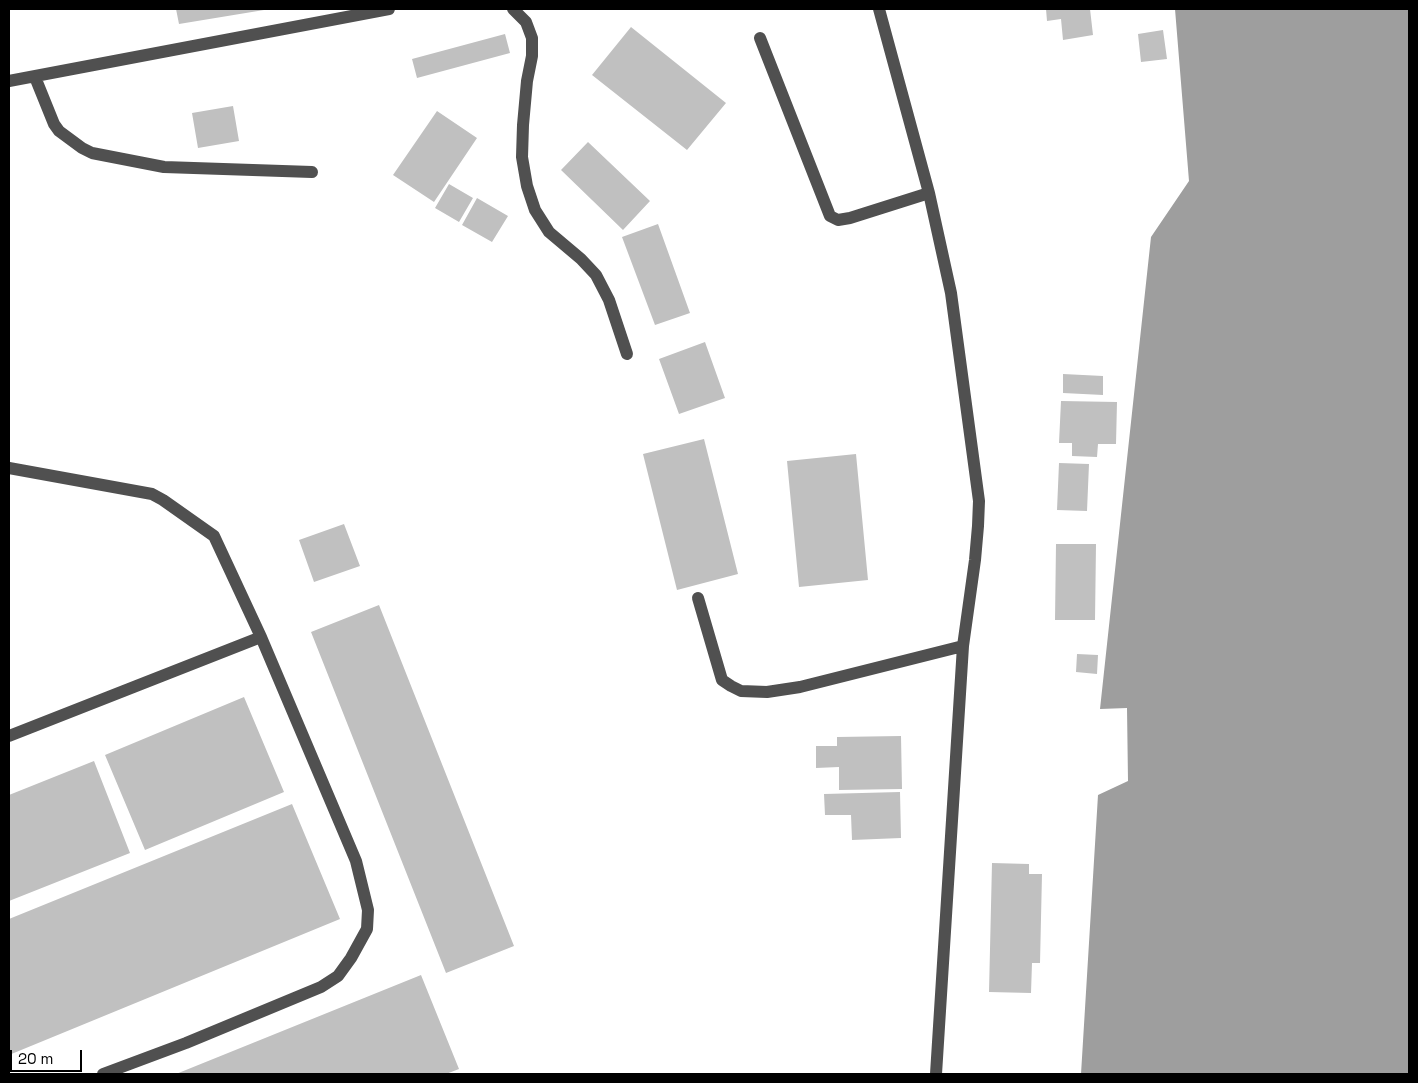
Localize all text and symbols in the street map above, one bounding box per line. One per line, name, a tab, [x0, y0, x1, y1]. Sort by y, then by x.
scale bar	[12, 1040, 85, 1072]
text: 20 m	[18, 1049, 53, 1068]

